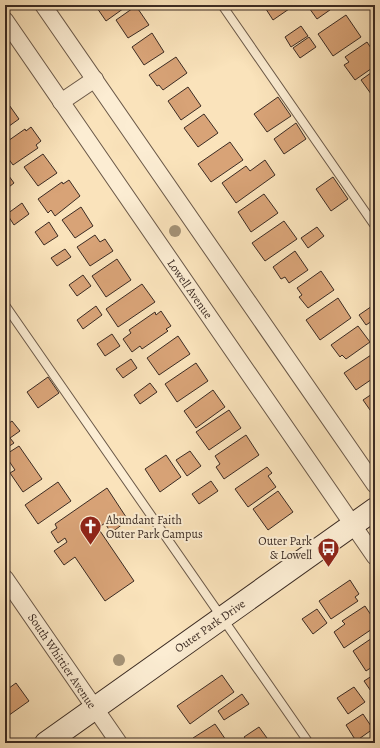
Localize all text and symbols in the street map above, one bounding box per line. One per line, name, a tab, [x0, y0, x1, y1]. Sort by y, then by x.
street label: Lowell Avenue	[164, 256, 216, 322]
place label: Abundant Faith Outer Park Campus	[105, 512, 203, 542]
church icon: Abundant Faith Outer Park Campus	[77, 514, 103, 547]
place label: Outer Park & Lowell	[258, 533, 312, 563]
bus stop icon: Outer Park & Lowell	[315, 535, 341, 568]
street label: Outer Park Drive	[171, 596, 249, 656]
street label: South Whittier Avenue	[24, 610, 100, 712]

